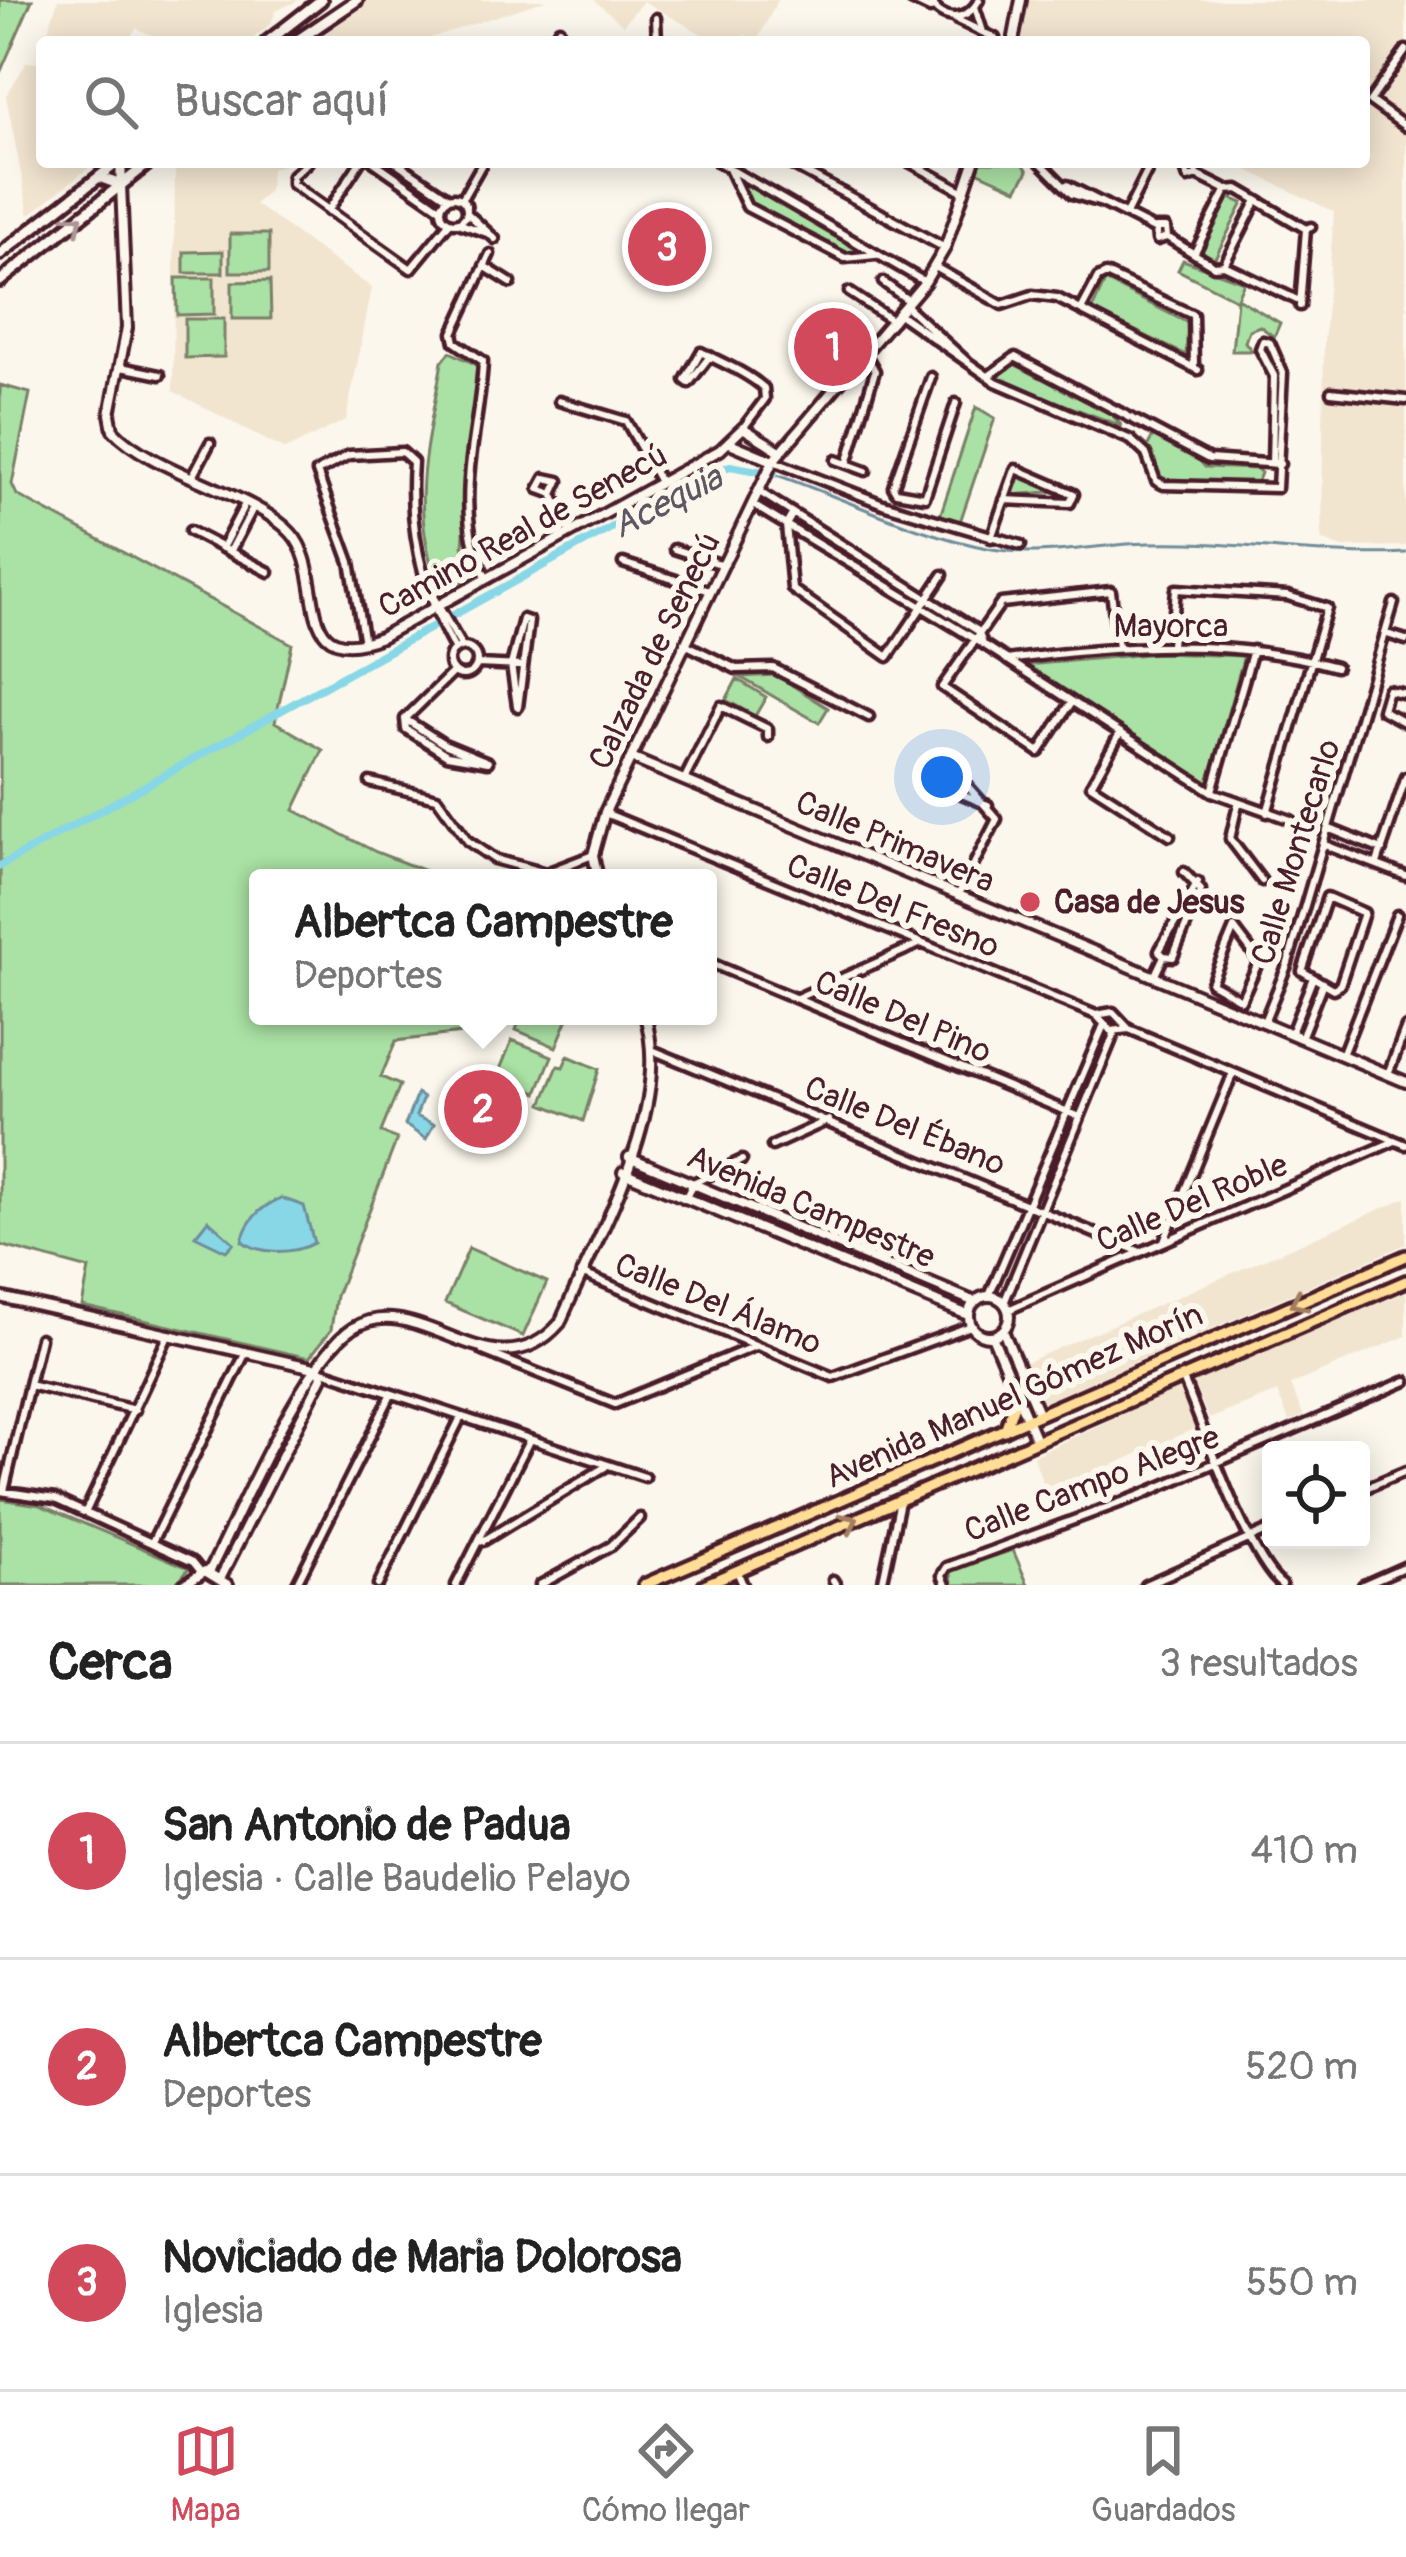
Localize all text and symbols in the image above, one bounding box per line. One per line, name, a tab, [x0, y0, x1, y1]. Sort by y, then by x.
search box	[36, 36, 1370, 168]
icon: search	[78, 69, 144, 135]
text: Buscar aquí	[174, 74, 389, 130]
pin: 3	[628, 202, 706, 292]
one-way arrow	[61, 214, 83, 236]
pin: 1	[794, 302, 872, 392]
street label: Camino Real de Senecú	[371, 435, 675, 627]
water label: Acequia	[604, 454, 732, 549]
street label: Calzada de Senecú	[580, 526, 730, 776]
street label: Mayorca	[1114, 606, 1228, 647]
street label: Calle Montecarlo	[1242, 734, 1350, 970]
your location	[912, 747, 972, 807]
street label: Calle Primavera	[789, 782, 1001, 902]
street label: Calle Del Fresno	[781, 845, 1005, 967]
popup	[249, 869, 717, 1025]
place label: Casa de Jesus	[1054, 882, 1245, 923]
marker: Casa de Jesus	[1017, 889, 1043, 915]
text: Albertca Campestre	[293, 895, 673, 951]
text: Deportes	[293, 951, 443, 1000]
street label: Calle Del Pino	[809, 961, 997, 1073]
pin: 2	[444, 1064, 522, 1154]
street label: Calle Del Ébano	[799, 1067, 1011, 1185]
street label: Avenida Campestre	[681, 1136, 941, 1278]
street label: Calle Del Roble	[1090, 1144, 1294, 1262]
street label: Calle Del Álamo	[609, 1244, 827, 1364]
one-way arrow	[1289, 1287, 1311, 1311]
street label: Avenida Manuel Gómez Morín	[819, 1294, 1209, 1498]
street label: Calle Campo Alegre	[959, 1417, 1225, 1551]
map controls	[1262, 1441, 1370, 1549]
button: locate	[1262, 1441, 1370, 1549]
one-way arrow	[837, 1514, 859, 1537]
text: Cerca	[48, 1631, 172, 1695]
text: 3 resultados	[1159, 1639, 1358, 1688]
text: San Antonio de Padua	[162, 1798, 571, 1854]
text: 1	[79, 1826, 95, 1875]
text: 410 m	[1250, 1826, 1358, 1875]
text: Iglesia · Calle Baudelio Pelayo	[162, 1854, 631, 1903]
text: Albertca Campestre	[162, 2014, 542, 2070]
text: 2	[76, 2042, 98, 2091]
text: 520 m	[1245, 2042, 1358, 2091]
text: Deportes	[162, 2070, 311, 2119]
text: Noviciado de Maria Dolorosa	[162, 2230, 682, 2286]
text: 3	[76, 2258, 98, 2307]
text: 550 m	[1246, 2258, 1358, 2307]
text: Iglesia	[162, 2286, 264, 2335]
tab: Mapa	[171, 2418, 241, 2531]
tab: Cómo llegar	[582, 2418, 750, 2531]
tab: Guardados	[1091, 2418, 1235, 2531]

